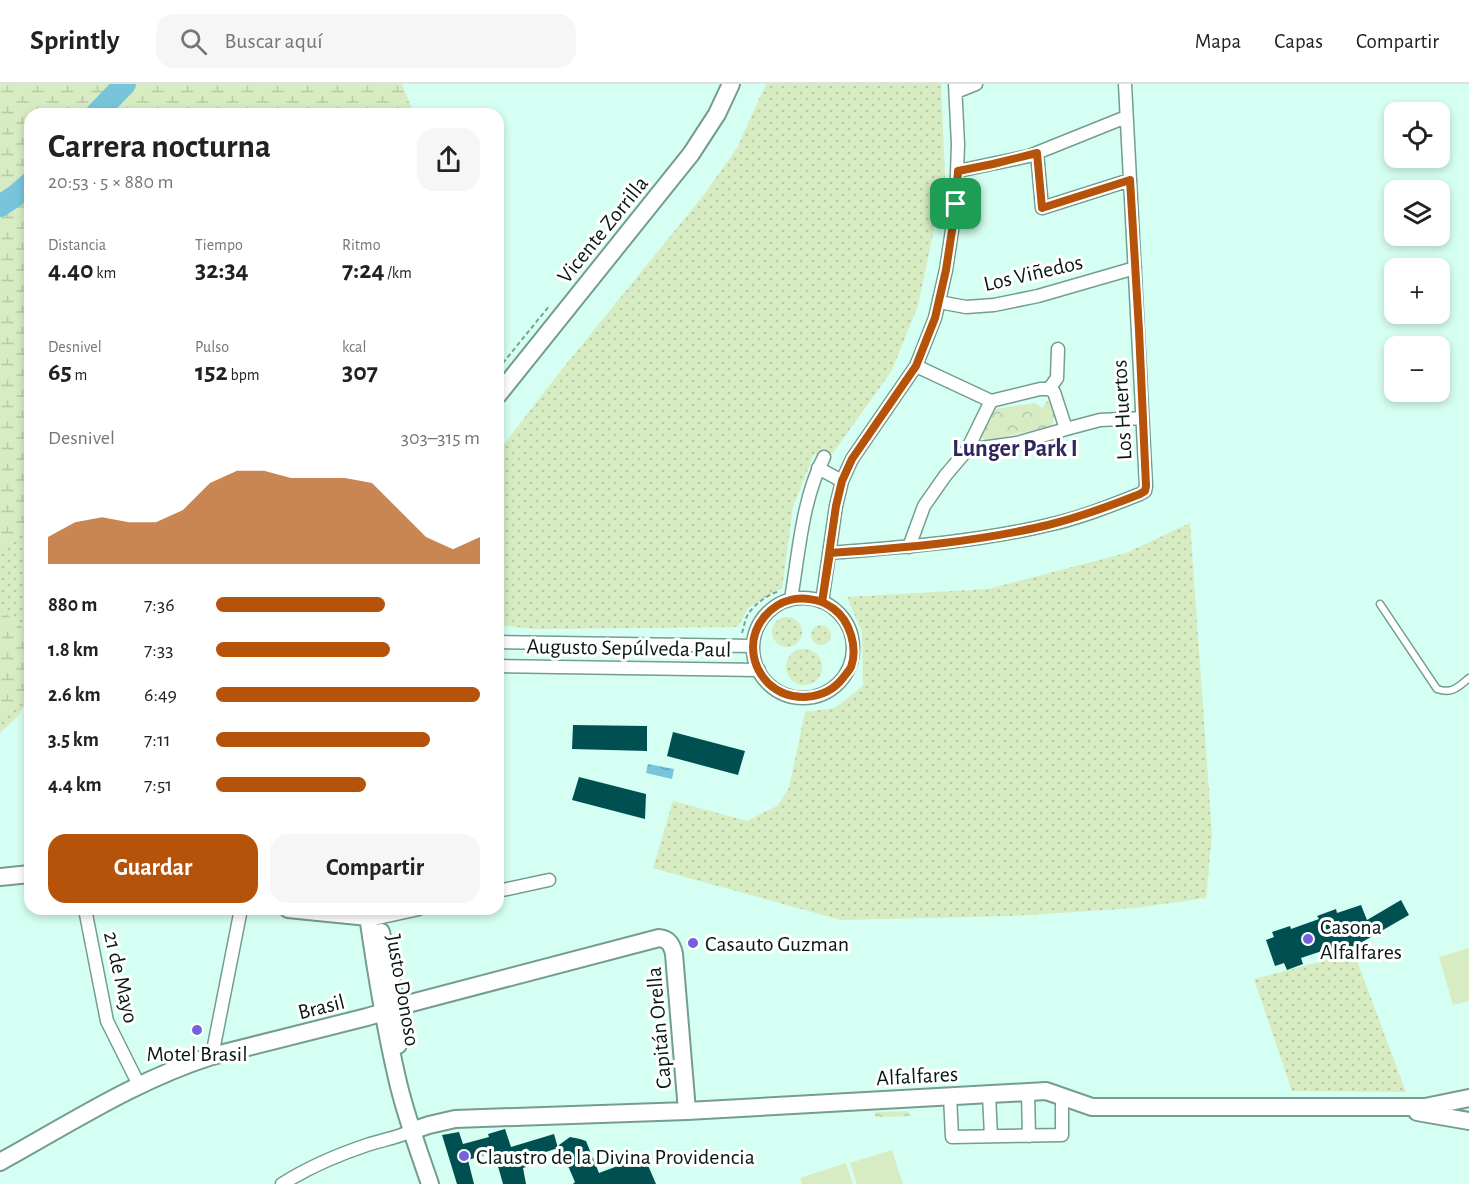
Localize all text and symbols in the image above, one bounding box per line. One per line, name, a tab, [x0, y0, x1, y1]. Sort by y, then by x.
search box	[156, 14, 576, 68]
icon: search	[177, 25, 210, 58]
text: Sprintly	[30, 27, 120, 55]
text: Buscar aquí	[225, 30, 323, 52]
text: Mapa	[1195, 31, 1241, 52]
text: Capas	[1274, 31, 1323, 52]
text: Compartir	[1356, 31, 1439, 52]
map controls	[1384, 102, 1450, 402]
button: locate	[1384, 102, 1450, 168]
button: share	[417, 128, 480, 191]
text: Carrera nocturna	[48, 131, 271, 164]
text: 20:53 · 5 × 880 m	[48, 172, 173, 192]
street label: Vicente Zorrilla	[553, 172, 652, 287]
pin	[930, 178, 981, 229]
button: layers	[1384, 180, 1450, 246]
icon: arrive	[939, 187, 972, 220]
text: Distancia	[48, 237, 106, 253]
text: Tiempo	[195, 237, 243, 253]
text: Ritmo	[342, 237, 381, 253]
street label: Los Viñedos	[982, 251, 1085, 295]
text: 4.40	[48, 257, 94, 283]
text: 32:34	[195, 257, 249, 283]
text: 7:24	[342, 257, 385, 283]
button: +	[1384, 258, 1450, 324]
text: km	[94, 265, 116, 281]
text: /km	[385, 265, 412, 281]
button: −	[1384, 336, 1450, 402]
text: Desnivel	[48, 339, 102, 355]
text: Pulso	[195, 339, 229, 355]
text: kcal	[342, 339, 366, 355]
text: 65	[48, 359, 72, 385]
text: 152	[195, 359, 228, 385]
text: 307	[342, 359, 378, 385]
street label: Los Huertos	[1108, 359, 1136, 461]
text: m	[72, 367, 87, 383]
text: bpm	[228, 367, 260, 383]
text: Desnivel	[48, 428, 115, 448]
text: 303–315 m	[401, 428, 480, 448]
district label: Lunger Park I	[952, 437, 1078, 461]
text: 880 m	[48, 595, 97, 615]
text: 7:36	[144, 595, 175, 615]
street label: Augusto Sepúlveda Paul	[526, 635, 731, 661]
text: 1.8 km	[48, 640, 99, 660]
text: 7:33	[144, 640, 173, 660]
text: 2.6 km	[48, 685, 101, 705]
text: 6:49	[144, 685, 177, 705]
text: 3.5 km	[48, 730, 99, 750]
text: 7:11	[144, 730, 171, 750]
text: 4.4 km	[48, 775, 102, 795]
text: 7:51	[144, 775, 172, 795]
button: Guardar	[48, 834, 258, 903]
button: Compartir	[270, 834, 480, 903]
place label: Casona Alfalfares	[1320, 916, 1402, 963]
street label: 21 de Mayo	[100, 929, 142, 1025]
marker: Casona Alfalfares	[1301, 932, 1315, 946]
street label: Justo Donoso	[382, 933, 424, 1048]
place label: Casauto Guzman	[705, 933, 849, 955]
marker: Casauto Guzman	[686, 936, 700, 950]
street label: Capitán Orella	[643, 966, 675, 1090]
street label: Brasil	[296, 991, 347, 1023]
marker: Motel Brasil	[190, 1023, 204, 1037]
place label: Motel Brasil	[146, 1043, 248, 1065]
street label: Alfalfares	[876, 1063, 959, 1089]
place label: Claustro de la Divina Providencia	[476, 1146, 755, 1168]
marker: Claustro de la Divina Providencia	[457, 1149, 471, 1163]

